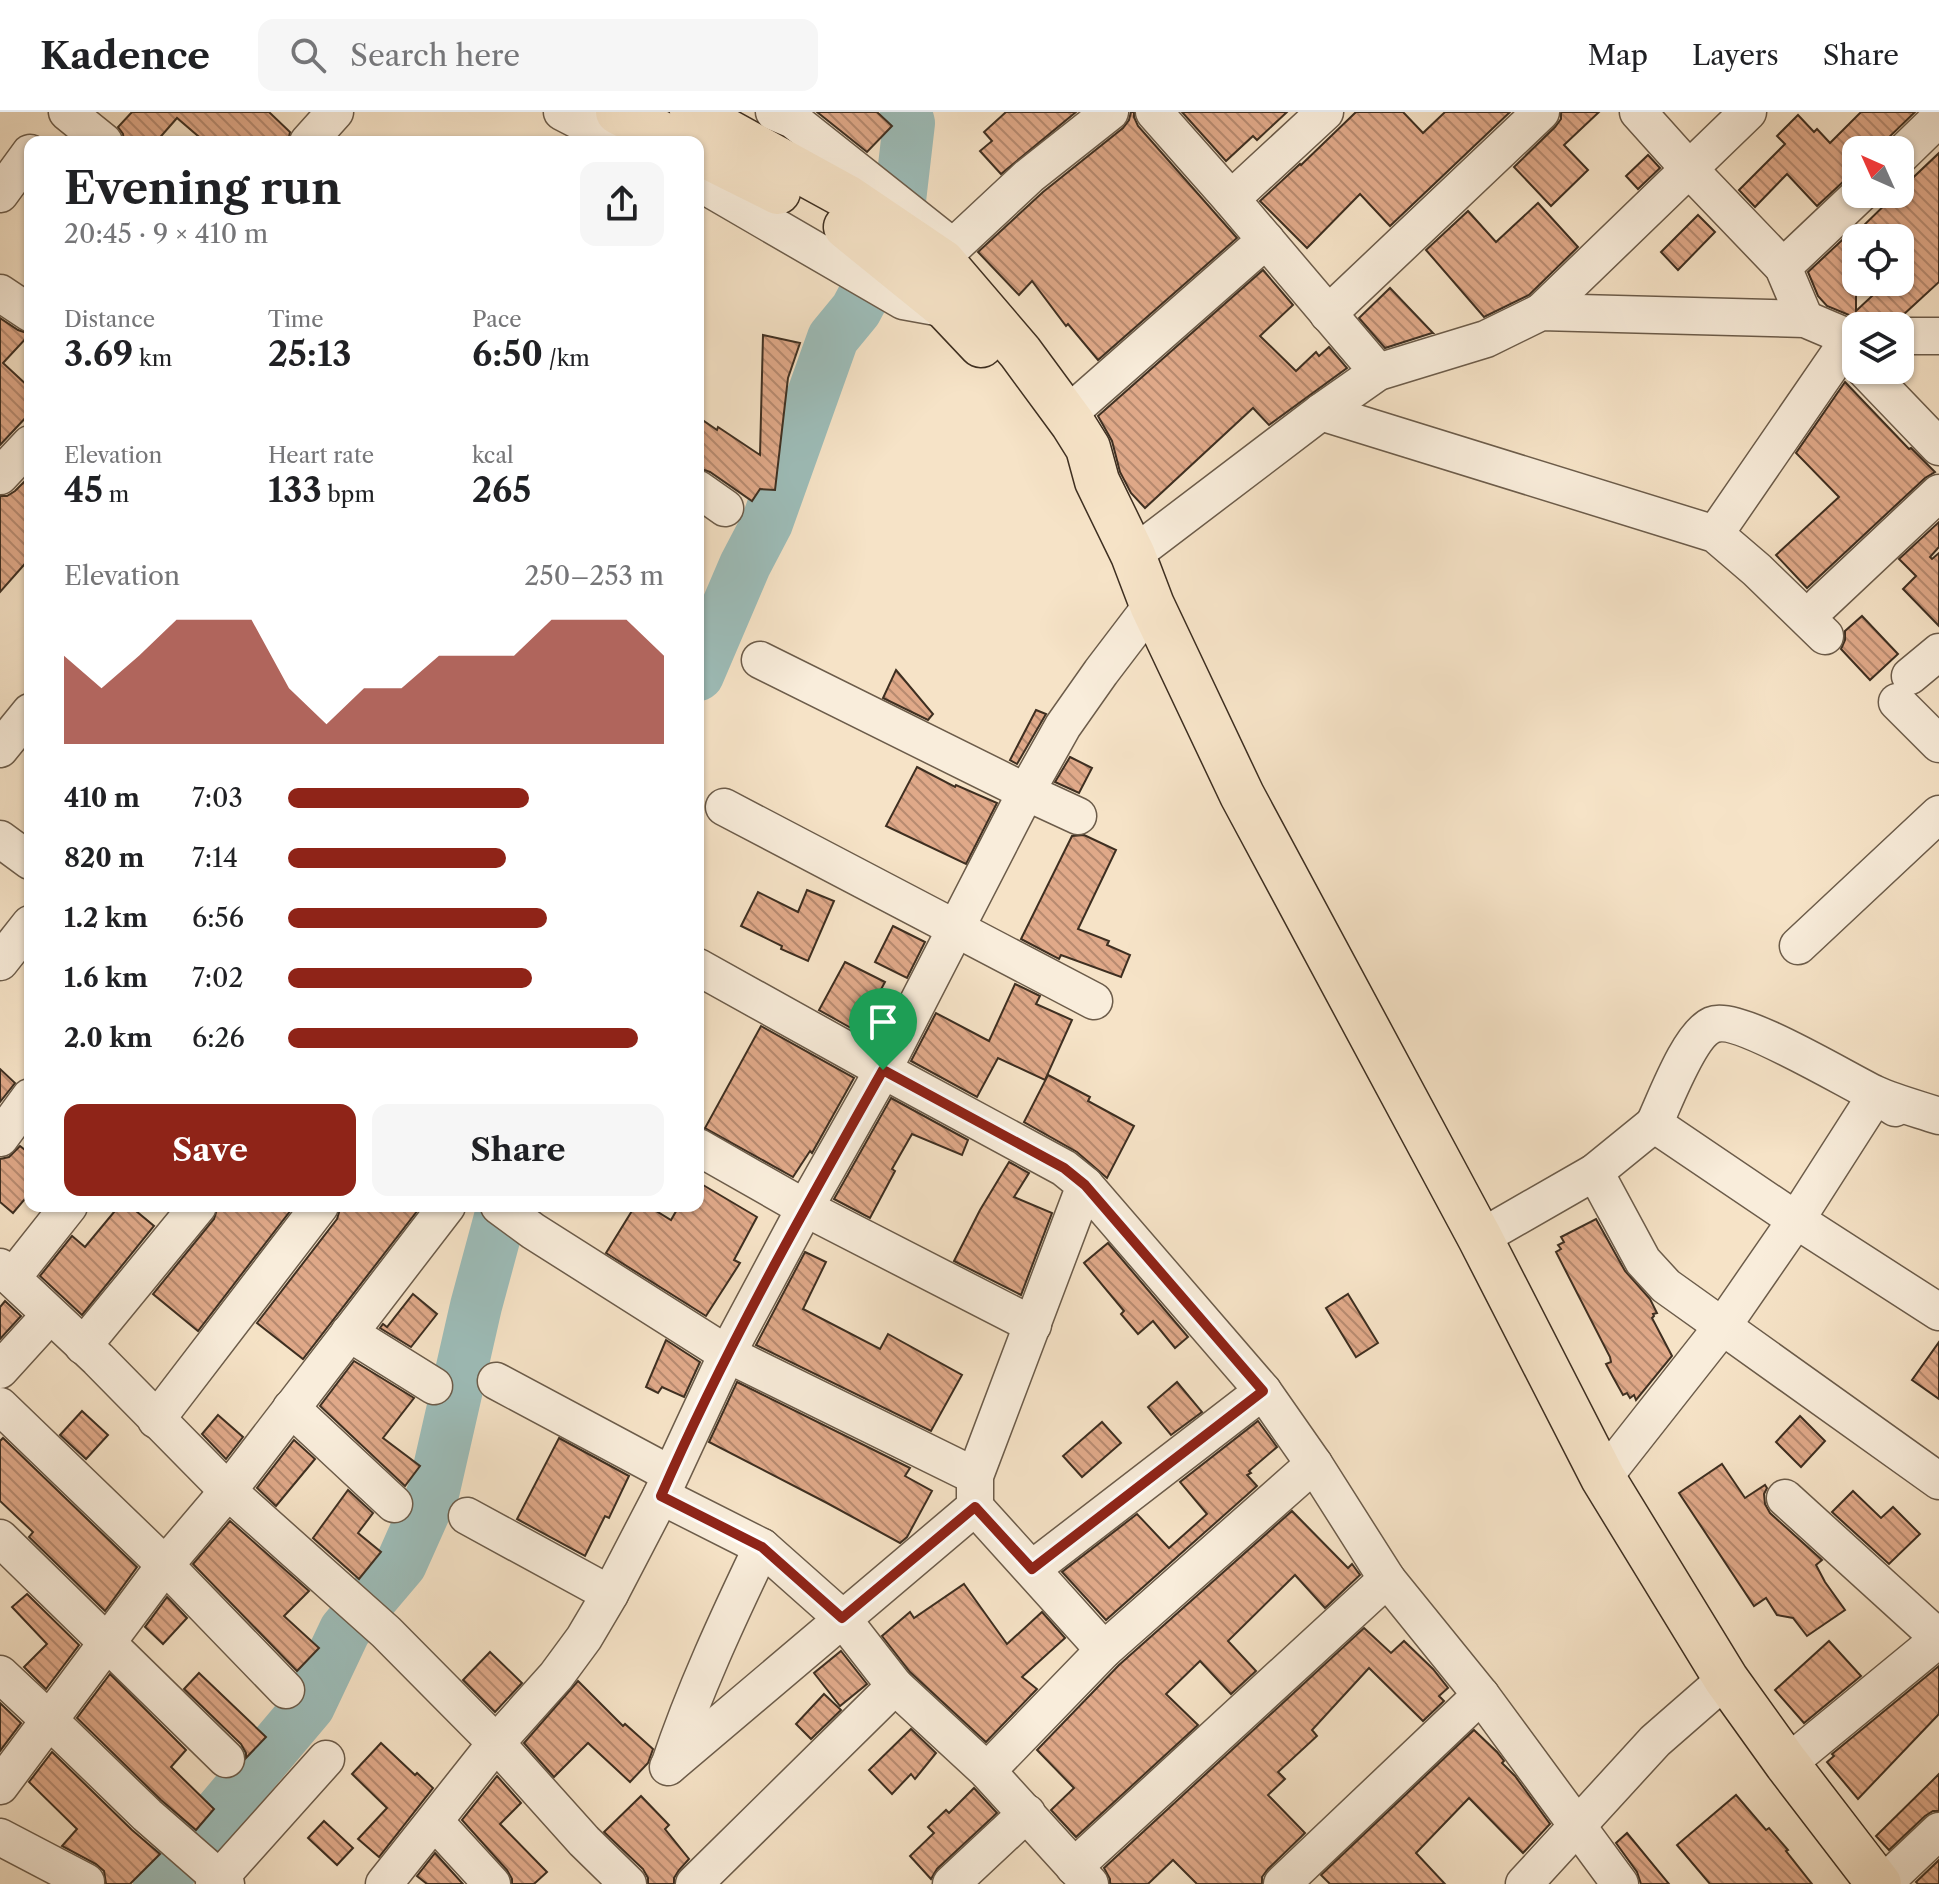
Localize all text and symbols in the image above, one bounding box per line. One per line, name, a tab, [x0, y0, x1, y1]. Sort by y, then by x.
search box	[258, 19, 818, 91]
text: Kadence	[40, 32, 210, 79]
icon: search	[286, 33, 330, 77]
text: Search here	[350, 37, 520, 74]
text: Map	[1588, 38, 1648, 72]
text: Layers	[1692, 38, 1779, 72]
text: Share	[1823, 38, 1899, 72]
north arrow	[1842, 136, 1914, 208]
map controls	[1842, 136, 1914, 384]
text: Evening run	[64, 161, 341, 215]
button: share	[580, 162, 664, 246]
text: 20:45 · 9 × 410 m	[64, 218, 268, 250]
button: locate	[1842, 224, 1914, 296]
text: Distance	[64, 306, 155, 333]
text: Time	[268, 306, 324, 333]
text: Pace	[472, 306, 522, 333]
button: layers	[1842, 312, 1914, 384]
text: 3.69	[64, 333, 133, 375]
text: 25:13	[268, 333, 351, 375]
text: 6:50	[472, 333, 543, 375]
text: km	[133, 345, 172, 372]
text: /km	[543, 345, 590, 372]
text: Elevation	[64, 442, 162, 469]
text: Heart rate	[268, 442, 374, 469]
text: kcal	[472, 442, 514, 469]
text: 45	[64, 469, 103, 511]
text: 133	[268, 469, 322, 511]
text: 265	[472, 469, 531, 511]
text: m	[103, 481, 129, 508]
text: bpm	[322, 481, 375, 508]
text: Elevation	[64, 560, 180, 592]
text: 250–253 m	[525, 560, 664, 592]
text: 410 m	[64, 782, 140, 814]
text: 7:03	[192, 782, 243, 814]
text: 820 m	[64, 842, 144, 874]
text: 7:14	[192, 842, 238, 874]
text: 1.2 km	[64, 902, 148, 934]
text: 6:56	[192, 902, 244, 934]
text: 1.6 km	[64, 962, 148, 994]
text: 7:02	[192, 962, 244, 994]
pin	[849, 988, 917, 1070]
icon: arrive	[861, 1000, 905, 1044]
text: 2.0 km	[64, 1022, 152, 1054]
text: 6:26	[192, 1022, 245, 1054]
button: Save	[64, 1104, 356, 1196]
button: Share	[372, 1104, 664, 1196]

